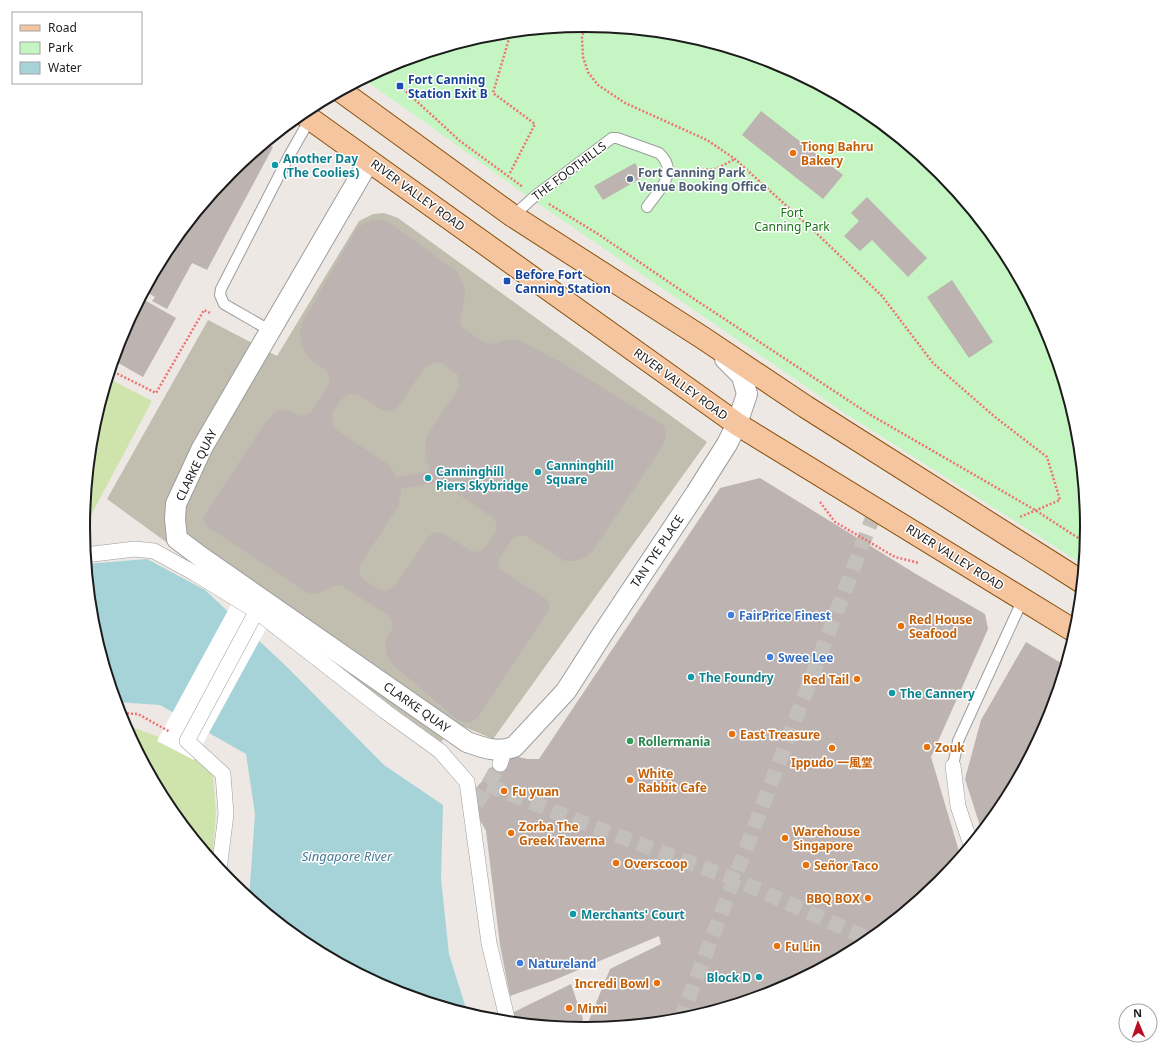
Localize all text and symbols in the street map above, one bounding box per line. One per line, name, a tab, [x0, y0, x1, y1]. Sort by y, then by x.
legend	[12, 12, 142, 84]
text: Road	[48, 19, 77, 36]
text: Park	[48, 39, 74, 56]
text: Water	[48, 59, 82, 76]
place label: Fort Canning Station Exit B	[408, 71, 488, 102]
marker: Fort Canning Station Exit B	[395, 81, 405, 91]
street label: THE FOOTHILLS	[528, 137, 610, 204]
place label: Tiong Bahru Bakery	[801, 138, 874, 169]
marker: Tiong Bahru Bakery	[788, 148, 798, 158]
place label: Another Day (The Coolies)	[283, 150, 359, 181]
street label: RIVER VALLEY ROAD	[367, 155, 469, 235]
marker: Another Day (The Coolies)	[270, 160, 280, 170]
place label: Fort Canning Park Venue Booking Office	[638, 164, 767, 195]
marker: Fort Canning Park Venue Booking Office	[625, 174, 635, 184]
park label: Fort Canning Park	[754, 204, 830, 235]
place label: Before Fort Canning Station	[515, 266, 611, 297]
marker: Before Fort Canning Station	[502, 276, 512, 286]
street label: RIVER VALLEY ROAD	[630, 344, 732, 424]
street label: CLARKE QUAY	[171, 426, 221, 504]
place label: Canninghill Square	[546, 457, 614, 488]
place label: Canninghill Piers Skybridge	[436, 463, 529, 494]
marker: Canninghill Square	[533, 467, 543, 477]
marker: Canninghill Piers Skybridge	[423, 473, 433, 483]
street label: TAN TYE PLACE	[626, 511, 688, 591]
street label: RIVER VALLEY ROAD	[903, 520, 1007, 594]
place label: FairPrice Finest	[739, 607, 831, 624]
marker: FairPrice Finest	[726, 610, 736, 620]
place label: Red House Seafood	[909, 611, 972, 642]
marker: Red House Seafood	[896, 621, 906, 631]
place label: Swee Lee	[778, 649, 833, 666]
marker: Swee Lee	[765, 652, 775, 662]
place label: The Foundry	[699, 669, 774, 686]
place label: Red Tail	[803, 671, 849, 688]
marker: The Foundry	[686, 672, 696, 682]
marker: Red Tail	[852, 674, 862, 684]
street label: CLARKE QUAY	[380, 678, 454, 736]
place label: The Cannery	[900, 685, 975, 702]
marker: The Cannery	[887, 688, 897, 698]
place label: East Treasure	[740, 726, 820, 743]
marker: East Treasure	[727, 729, 737, 739]
place label: Rollermania	[638, 733, 711, 750]
marker: Rollermania	[625, 736, 635, 746]
place label: Zouk	[935, 739, 965, 756]
marker: Zouk	[922, 742, 932, 752]
marker: Ippudo 一風堂	[827, 743, 837, 753]
place label: Ippudo 一風堂	[791, 754, 873, 771]
place label: White Rabbit Cafe	[638, 765, 707, 796]
marker: White Rabbit Cafe	[625, 775, 635, 785]
place label: Fu yuan	[512, 783, 559, 800]
marker: Fu yuan	[499, 786, 509, 796]
place label: Zorba The Greek Taverna	[519, 818, 605, 849]
place label: Warehouse Singapore	[793, 823, 860, 854]
marker: Zorba The Greek Taverna	[506, 828, 516, 838]
marker: Warehouse Singapore	[780, 833, 790, 843]
water label: Singapore River	[302, 847, 393, 865]
place label: Overscoop	[624, 855, 688, 872]
place label: Señor Taco	[814, 857, 878, 874]
marker: Overscoop	[611, 858, 621, 868]
marker: Señor Taco	[801, 860, 811, 870]
place label: BBQ BOX	[806, 890, 860, 907]
marker: BBQ BOX	[863, 893, 873, 903]
place label: Merchants' Court	[581, 906, 685, 923]
marker: Merchants' Court	[568, 909, 578, 919]
place label: Fu Lin	[785, 938, 821, 955]
marker: Fu Lin	[772, 941, 782, 951]
place label: Natureland	[528, 955, 596, 972]
marker: Natureland	[515, 958, 525, 968]
place label: Block D	[706, 969, 751, 986]
marker: Block D	[754, 972, 764, 982]
place label: Incredi Bowl	[575, 975, 649, 992]
marker: Incredi Bowl	[652, 978, 662, 988]
place label: Mimi	[577, 1000, 607, 1017]
marker: Mimi	[564, 1003, 574, 1013]
north arrow	[1118, 1003, 1158, 1043]
text: N	[1133, 1005, 1142, 1020]

